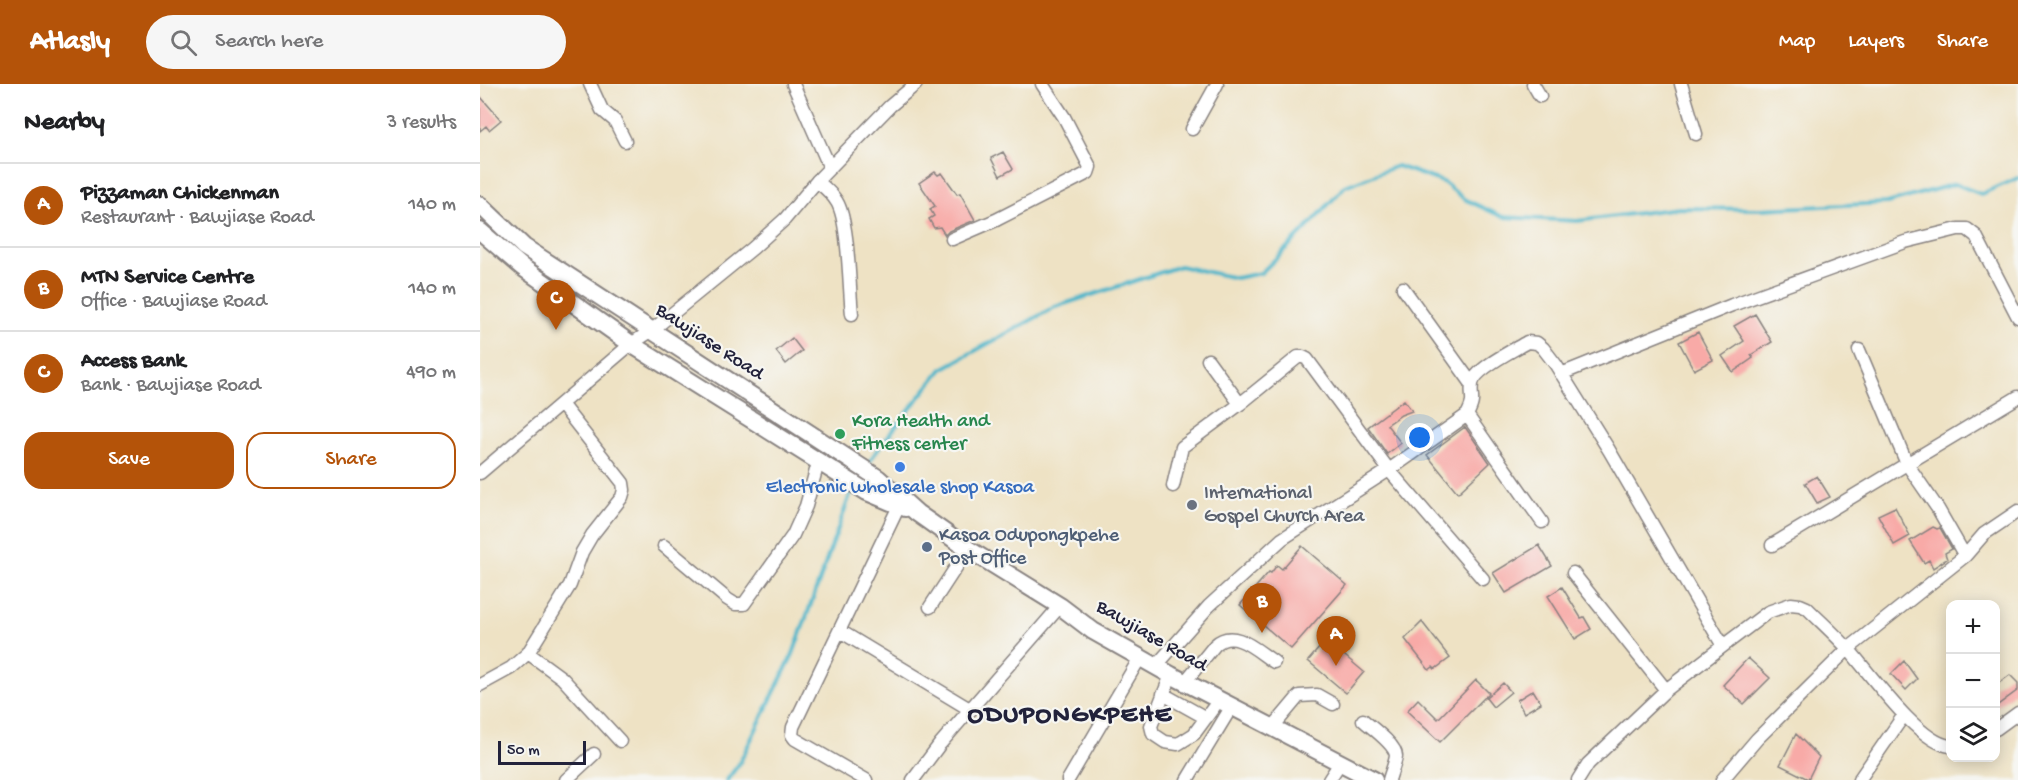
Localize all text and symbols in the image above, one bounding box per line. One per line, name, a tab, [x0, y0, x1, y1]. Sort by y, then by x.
search box	[146, 15, 566, 69]
text: Atlasly	[30, 26, 110, 59]
icon: search	[167, 26, 200, 59]
text: Search here	[215, 29, 323, 55]
text: Map	[1779, 30, 1815, 55]
text: Layers	[1848, 30, 1904, 55]
text: Share	[1937, 30, 1988, 55]
text: Nearby	[24, 108, 105, 139]
text: 3 results	[387, 112, 456, 135]
text: Pizzaman Chickenman	[81, 181, 279, 207]
text: A	[38, 194, 49, 217]
text: 140 m	[408, 194, 456, 217]
text: Restaurant · Bawjiase Road	[81, 207, 314, 230]
text: MTN Service Centre	[81, 265, 254, 291]
text: B	[38, 278, 49, 301]
text: 140 m	[408, 278, 456, 301]
pin: C	[536, 280, 576, 330]
text: Office · Bawjiase Road	[81, 291, 267, 314]
street label: Bawjiase Road	[650, 299, 769, 388]
text: Access Bank	[81, 349, 185, 375]
text: C	[38, 362, 49, 385]
text: 490 m	[406, 362, 456, 385]
text: Bank · Bawjiase Road	[81, 375, 261, 398]
place label: Kora Health and Fitness center	[851, 411, 992, 457]
your location	[1405, 423, 1434, 452]
marker: Kora Health and Fitness center	[833, 427, 847, 441]
button: Save	[24, 432, 234, 489]
button: Share	[246, 432, 456, 489]
marker: Electronic wholesale shop Kasoa	[893, 460, 907, 474]
place label: Electronic wholesale shop Kasoa	[766, 477, 1035, 500]
place label: International Gospel Church Area	[1204, 483, 1365, 529]
marker: International Gospel Church Area	[1185, 498, 1199, 512]
place label: Kasoa Odupongkpehe Post Office	[938, 525, 1120, 571]
marker: Kasoa Odupongkpehe Post Office	[920, 540, 934, 554]
pin: B	[1242, 584, 1282, 633]
street label: Bawjiase Road	[1091, 595, 1212, 679]
map controls	[1946, 600, 2000, 762]
button: +	[1946, 600, 2000, 654]
pin: A	[1316, 616, 1356, 666]
button: −	[1946, 654, 2000, 708]
district label: ODUPONGKPEHE	[968, 701, 1173, 732]
button: layers	[1946, 708, 2000, 762]
scale bar	[498, 738, 586, 766]
text: 50 m	[507, 742, 540, 761]

